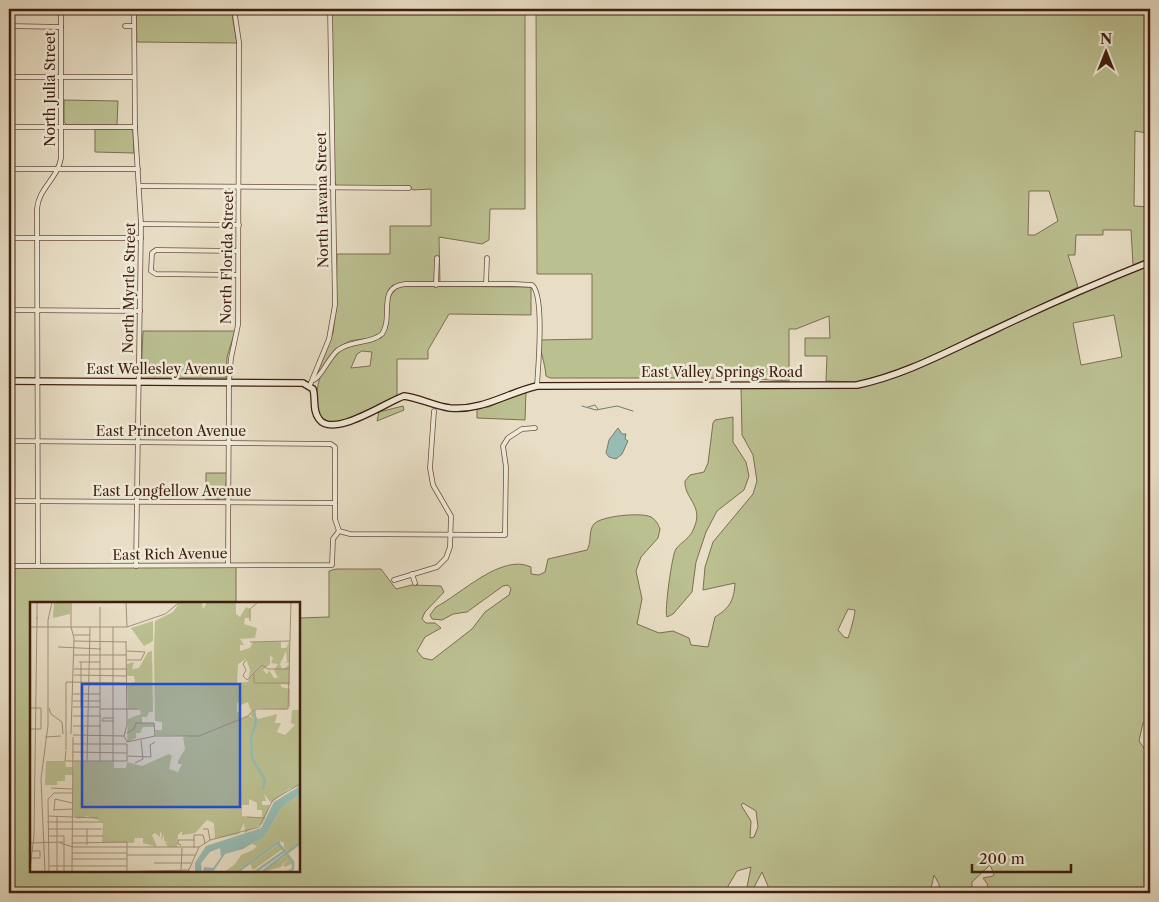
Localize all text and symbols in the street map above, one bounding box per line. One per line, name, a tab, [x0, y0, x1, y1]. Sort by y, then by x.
north arrow	[1082, 28, 1132, 78]
text: N	[1100, 30, 1112, 48]
street label: North Julia Street	[41, 31, 59, 147]
street label: North Havana Street	[312, 132, 332, 268]
street label: North Florida Street	[217, 190, 237, 324]
street label: North Myrtle Street	[119, 222, 139, 354]
street label: East Wellesley Avenue	[86, 360, 234, 378]
street label: East Valley Springs Road	[641, 363, 804, 381]
street label: East Princeton Avenue	[96, 422, 246, 440]
street label: East Longfellow Avenue	[93, 482, 252, 500]
street label: East Rich Avenue	[112, 544, 228, 564]
inset map	[30, 602, 300, 872]
scale bar	[972, 842, 1070, 874]
text: 200 m	[979, 849, 1025, 868]

